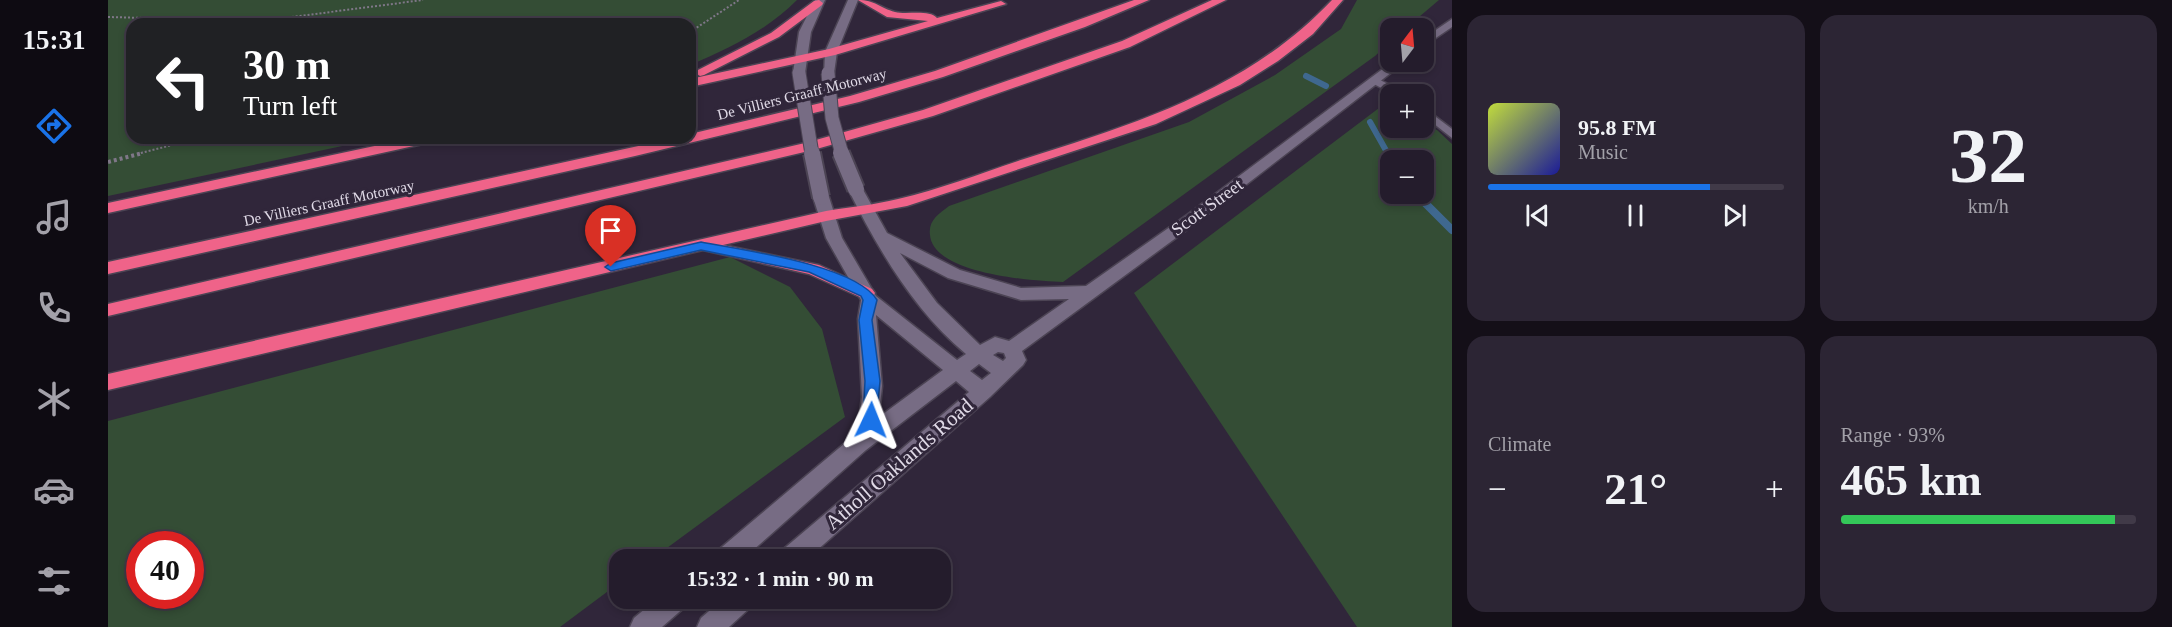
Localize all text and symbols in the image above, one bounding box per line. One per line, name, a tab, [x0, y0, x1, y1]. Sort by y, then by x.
north arrow	[1380, 18, 1434, 72]
map controls	[1380, 18, 1434, 204]
text: 15:31	[23, 25, 86, 55]
icon: left	[144, 42, 222, 120]
text: 30 m	[243, 42, 331, 88]
street label: De Villiers Graaff Motorway	[716, 65, 889, 123]
button: +	[1380, 84, 1434, 138]
text: Turn left	[243, 91, 337, 121]
icon: directions	[33, 105, 75, 147]
text: 32	[1949, 112, 2027, 199]
text: 95.8 FM	[1578, 115, 1656, 140]
text: Music	[1578, 141, 1628, 163]
button: −	[1380, 150, 1434, 204]
street label: Scott Street	[1167, 174, 1247, 240]
street label: De Villiers Graaff Motorway	[242, 177, 416, 229]
text: km/h	[1968, 195, 2009, 217]
icon: music	[33, 196, 75, 238]
icon: previous	[1521, 199, 1554, 232]
icon: pause	[1619, 199, 1652, 232]
icon: next	[1718, 199, 1751, 232]
pin	[585, 205, 636, 267]
icon: arrive	[594, 214, 627, 247]
icon: phone	[33, 287, 75, 329]
icon: climate	[33, 378, 75, 420]
position arrow	[839, 388, 903, 452]
street label: Atholl Oaklands Road	[820, 393, 978, 535]
text: Range · 93%	[1841, 424, 1945, 446]
text: Climate	[1488, 433, 1551, 455]
text: 465 km	[1841, 455, 1982, 505]
text: 21°	[1604, 464, 1667, 514]
icon: car	[33, 469, 75, 511]
text: −	[1488, 471, 1507, 507]
text: +	[1765, 471, 1784, 507]
speed limit sign: 40	[126, 531, 204, 609]
icon: filters	[33, 560, 75, 602]
text: 15:32 · 1 min · 90 m	[687, 566, 874, 591]

